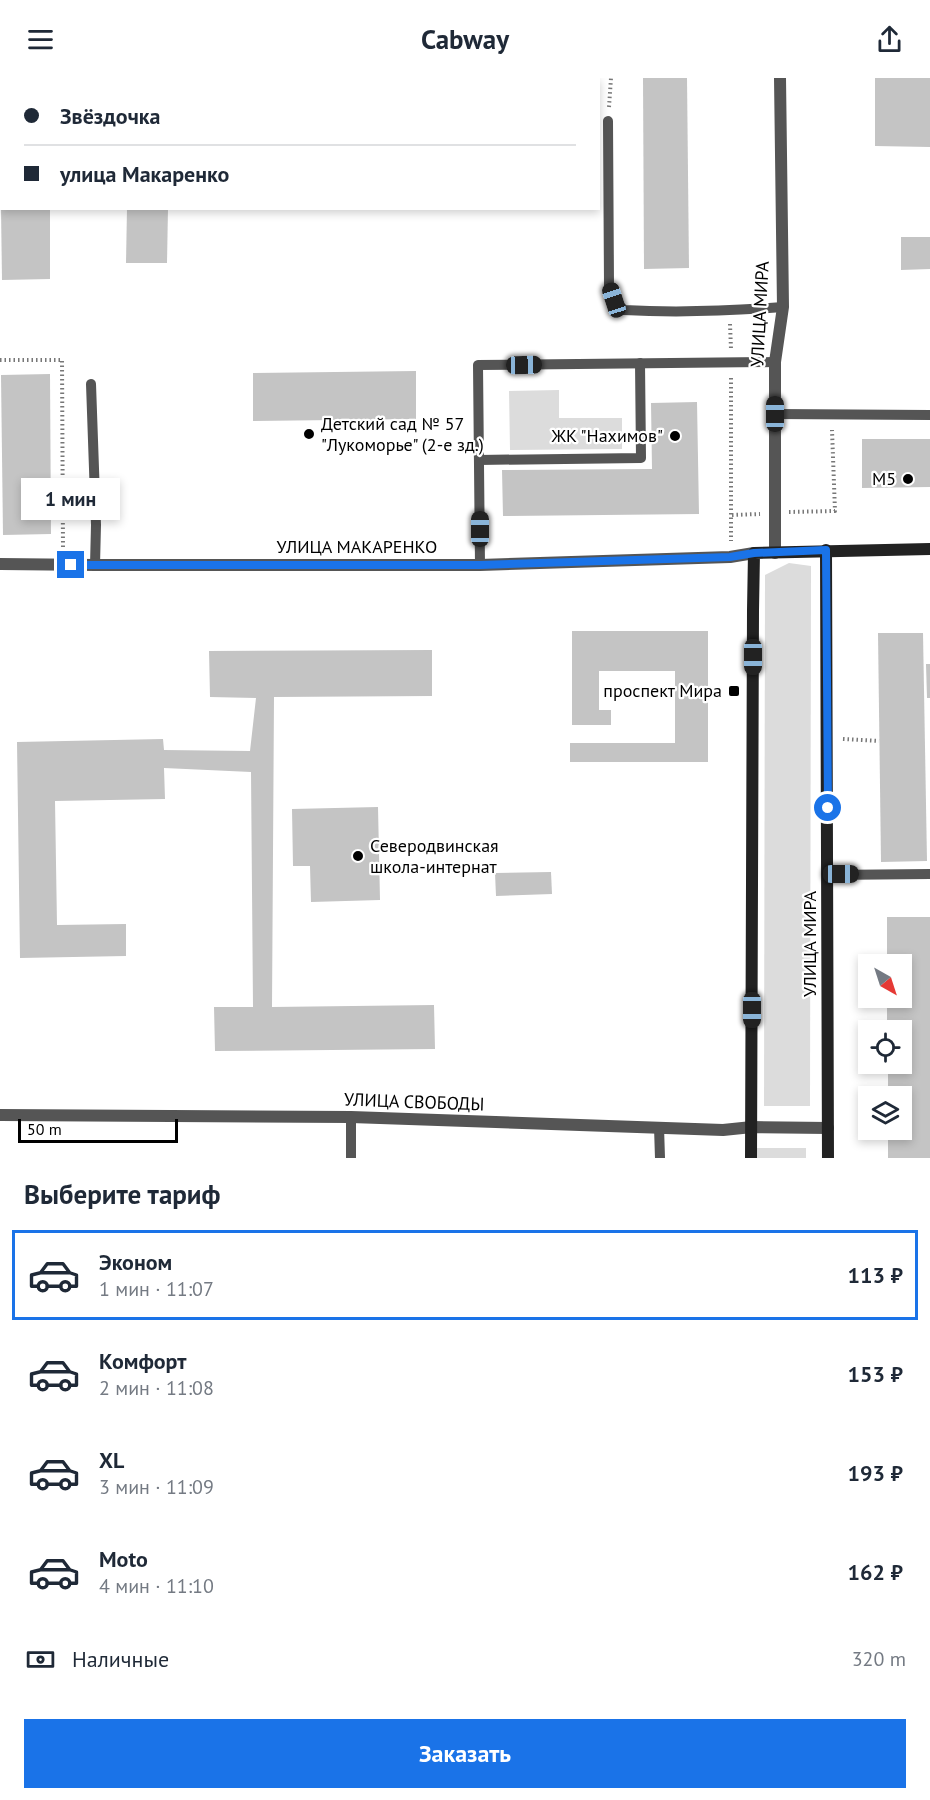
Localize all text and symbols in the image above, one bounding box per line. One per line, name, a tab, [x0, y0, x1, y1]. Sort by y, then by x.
text: Cabway	[421, 22, 509, 56]
icon: menu	[24, 23, 57, 56]
icon: share	[873, 23, 906, 56]
text: Звёздочка	[60, 102, 160, 130]
text: улица Макаренко	[60, 160, 229, 188]
street label: УЛИЦА МИРА	[745, 260, 774, 367]
car	[600, 280, 628, 320]
car	[506, 356, 542, 374]
car	[766, 396, 784, 432]
place label: Детский сад № 57 "Лукоморье" (2-е зд.)	[321, 412, 484, 456]
place label: ЖК "Нахимов"	[551, 424, 663, 447]
marker: Детский сад № 57 "Лукоморье" (2-е зд.)	[302, 427, 316, 441]
marker: ЖК "Нахимов"	[668, 429, 682, 443]
place label: М5	[872, 467, 896, 490]
marker: М5	[901, 472, 915, 486]
callout: 1 мин	[22, 478, 121, 520]
text: 1 мин	[45, 486, 96, 512]
car	[471, 511, 489, 547]
street label: УЛИЦА МАКАРЕНКО	[277, 535, 437, 558]
route end	[57, 551, 84, 578]
car	[744, 639, 762, 675]
place label: проспект Мира	[603, 679, 722, 702]
marker: проспект Мира	[727, 684, 741, 698]
route start	[814, 794, 841, 821]
place label: Северодвинская школа-интернат	[370, 834, 499, 878]
marker: Северодвинская школа-интернат	[351, 849, 365, 863]
car	[823, 865, 859, 883]
street label: УЛИЦА МИРА	[798, 891, 821, 997]
north arrow	[858, 954, 912, 1008]
map controls	[858, 954, 912, 1140]
car	[743, 992, 761, 1028]
button: locate	[858, 1020, 912, 1074]
button: layers	[858, 1086, 912, 1140]
street label: УЛИЦА СВОБОДЫ	[343, 1088, 485, 1115]
scale bar	[18, 1116, 178, 1144]
text: 50 m	[27, 1119, 62, 1139]
text: Выберите тариф	[24, 1177, 220, 1211]
icon: car	[27, 1248, 81, 1302]
text: Эконом	[99, 1248, 172, 1276]
text: 113 ₽	[848, 1261, 903, 1289]
text: 1 мин · 11:07	[99, 1276, 214, 1302]
icon: car	[27, 1347, 81, 1401]
text: Комфорт	[99, 1347, 187, 1375]
text: 153 ₽	[848, 1360, 903, 1388]
text: 2 мин · 11:08	[99, 1375, 214, 1401]
icon: car	[27, 1446, 81, 1500]
text: XL	[99, 1446, 124, 1474]
text: 193 ₽	[848, 1459, 903, 1487]
text: 3 мин · 11:09	[99, 1474, 214, 1500]
icon: car	[27, 1545, 81, 1599]
text: Moto	[99, 1545, 148, 1573]
text: 162 ₽	[848, 1558, 903, 1586]
text: 4 мин · 11:10	[99, 1573, 214, 1599]
icon: cash	[24, 1643, 57, 1676]
text: Наличные	[72, 1645, 169, 1673]
text: 320 m	[852, 1646, 906, 1672]
button: Заказать	[24, 1719, 906, 1788]

